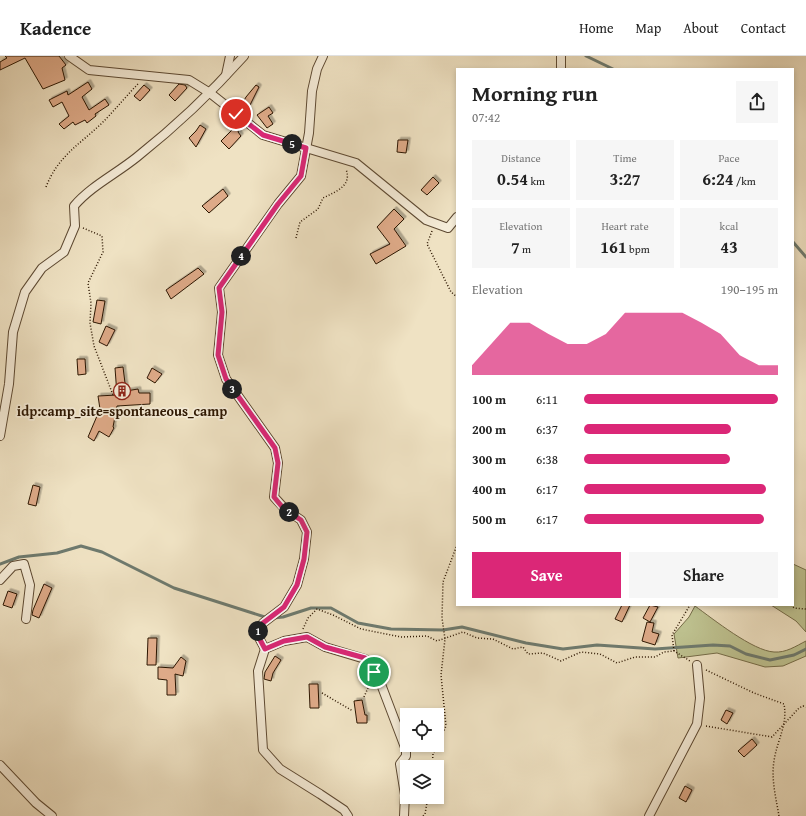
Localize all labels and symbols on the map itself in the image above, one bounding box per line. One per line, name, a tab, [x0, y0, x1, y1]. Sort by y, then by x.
pin	[219, 97, 253, 131]
pin: 5	[282, 134, 302, 154]
pin: 4	[231, 246, 251, 266]
pin: 3	[222, 379, 242, 399]
building icon: idp:camp_site=spontaneous_camp	[112, 381, 132, 401]
place label: idp:camp_site=spontaneous_camp	[17, 401, 227, 421]
pin: 2	[279, 502, 299, 522]
pin: 1	[248, 621, 268, 641]
pin	[357, 655, 391, 689]

